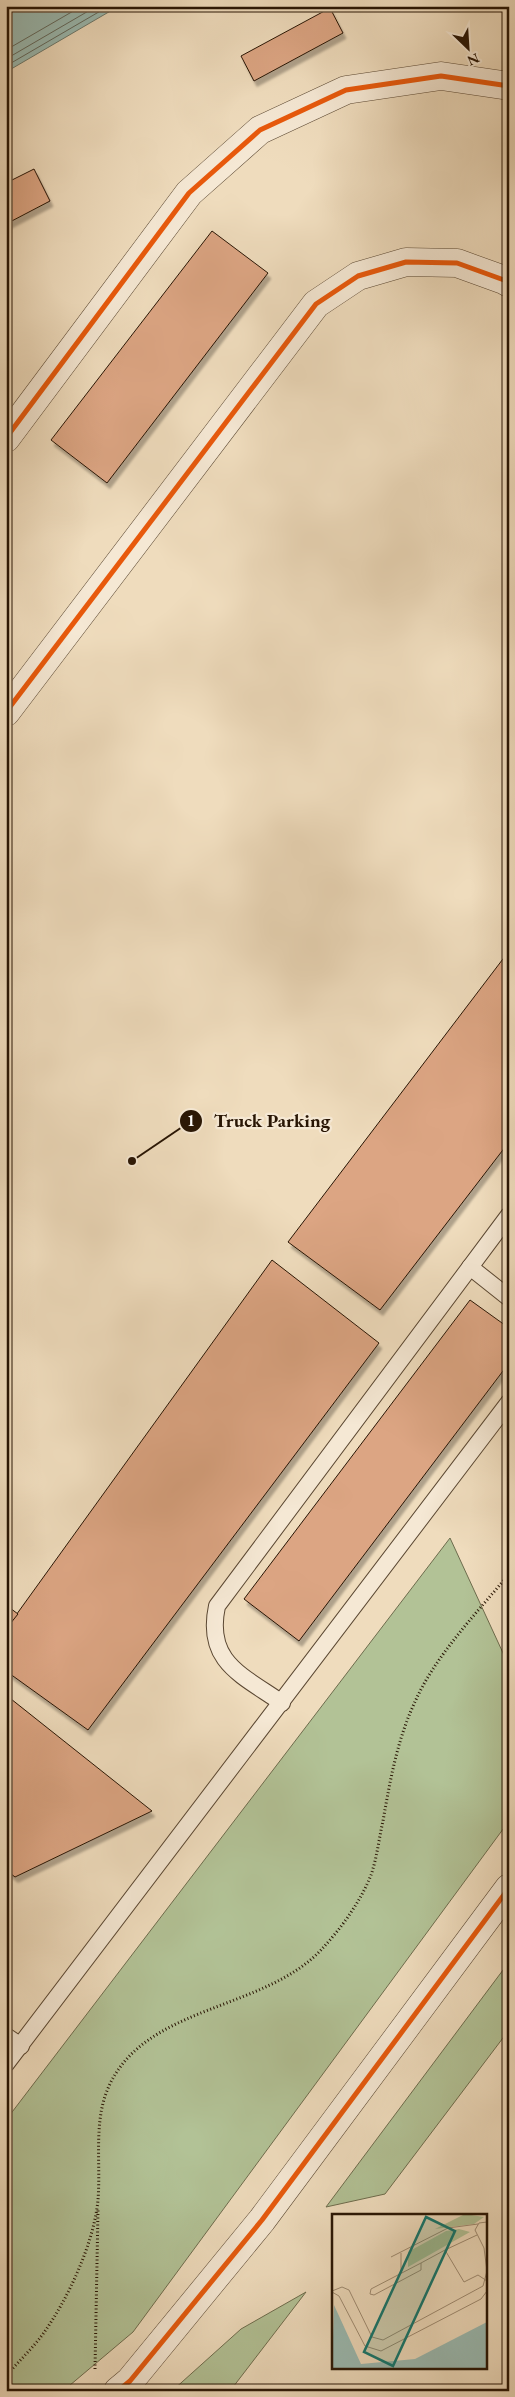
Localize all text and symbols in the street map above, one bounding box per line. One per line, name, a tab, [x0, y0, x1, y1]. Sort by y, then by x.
north arrow	[442, 22, 492, 72]
text: N	[464, 49, 482, 71]
callout: Truck Parking	[179, 1104, 340, 1138]
text: Truck Parking	[214, 1108, 331, 1133]
text: 1	[187, 1111, 195, 1130]
inset map	[332, 2214, 488, 2370]

